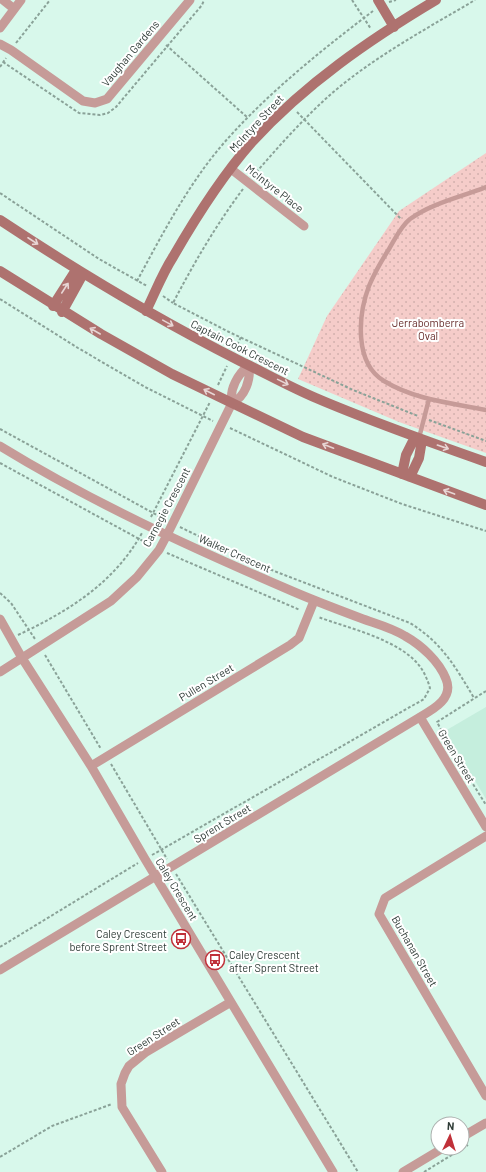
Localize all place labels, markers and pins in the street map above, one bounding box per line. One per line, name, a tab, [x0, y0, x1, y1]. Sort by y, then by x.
place label: Caley Crescent before Sprent Street	[69, 927, 167, 953]
bus stop icon: Caley Crescent before Sprent Street	[170, 928, 192, 950]
place label: Caley Crescent after Sprent Street	[229, 948, 319, 974]
bus stop icon: Caley Crescent after Sprent Street	[204, 949, 226, 971]

